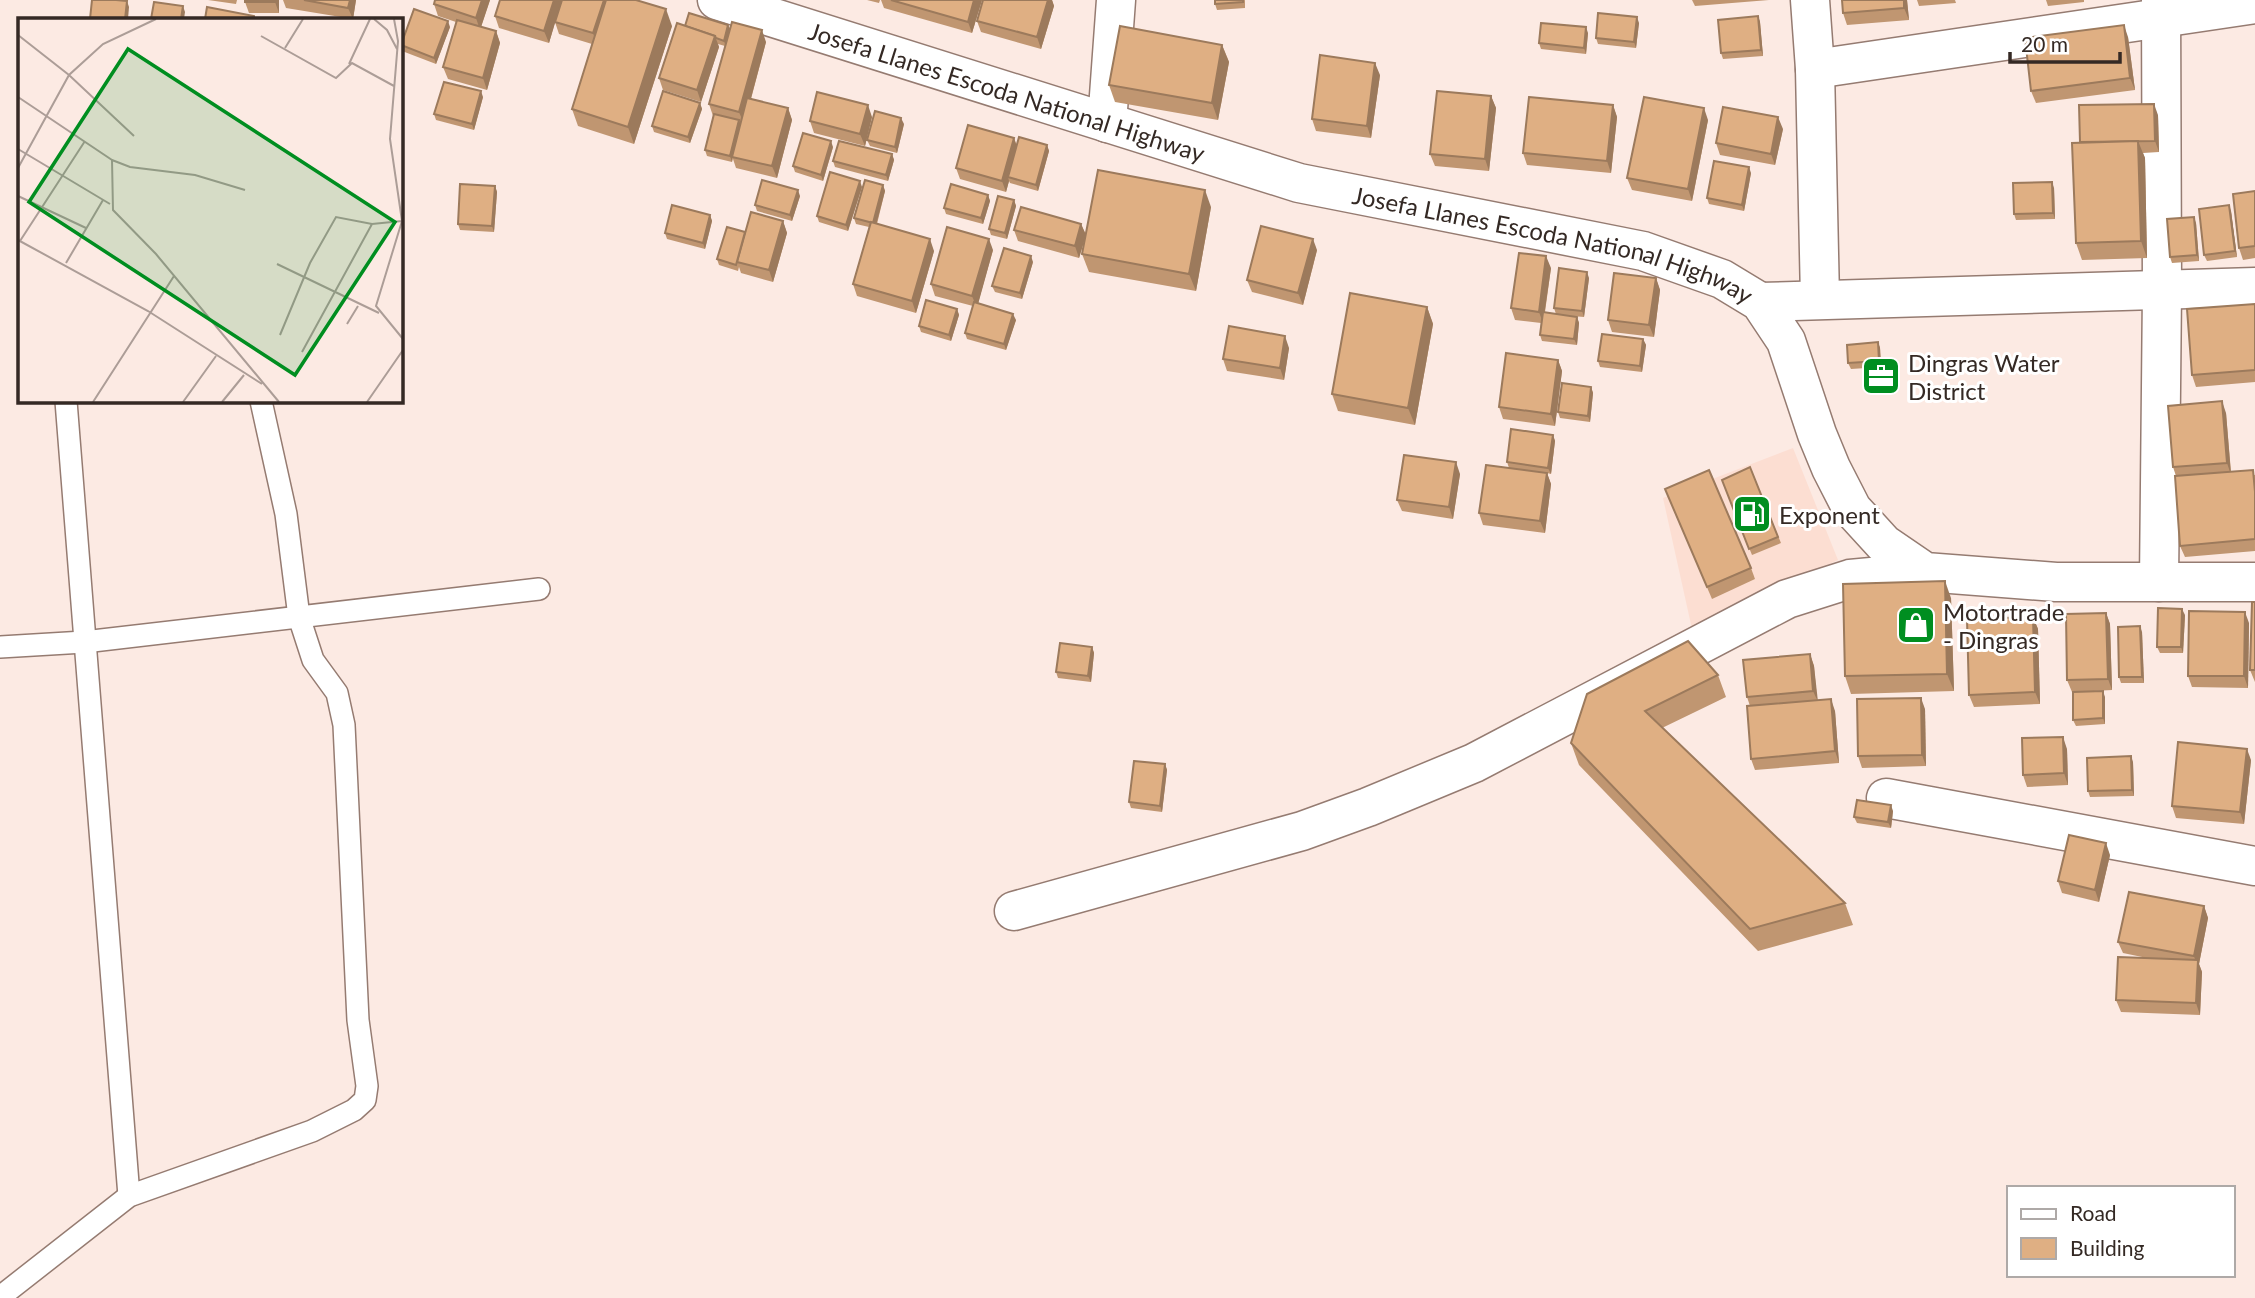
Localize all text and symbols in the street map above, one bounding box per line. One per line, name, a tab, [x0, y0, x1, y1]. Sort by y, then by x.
street label: Josefa Llanes Escoda National Highway	[805, 15, 1209, 167]
inset map	[18, 18, 402, 402]
scale bar	[2010, 21, 2120, 65]
text: 20 m	[2021, 31, 2068, 56]
street label: Josefa Llanes Escoda National Highway	[1350, 179, 1759, 309]
place label: Dingras Water District	[1908, 348, 2060, 405]
office icon: Dingras Water District	[1860, 355, 1902, 397]
fuel station icon: Exponent	[1731, 493, 1773, 535]
place label: Exponent	[1779, 500, 1880, 529]
place label: Motortrade - Dingras	[1943, 597, 2064, 654]
shop icon: Motortrade - Dingras	[1895, 604, 1937, 646]
legend	[2007, 1186, 2234, 1277]
text: Road	[2070, 1200, 2117, 1225]
text: Building	[2070, 1235, 2145, 1260]

